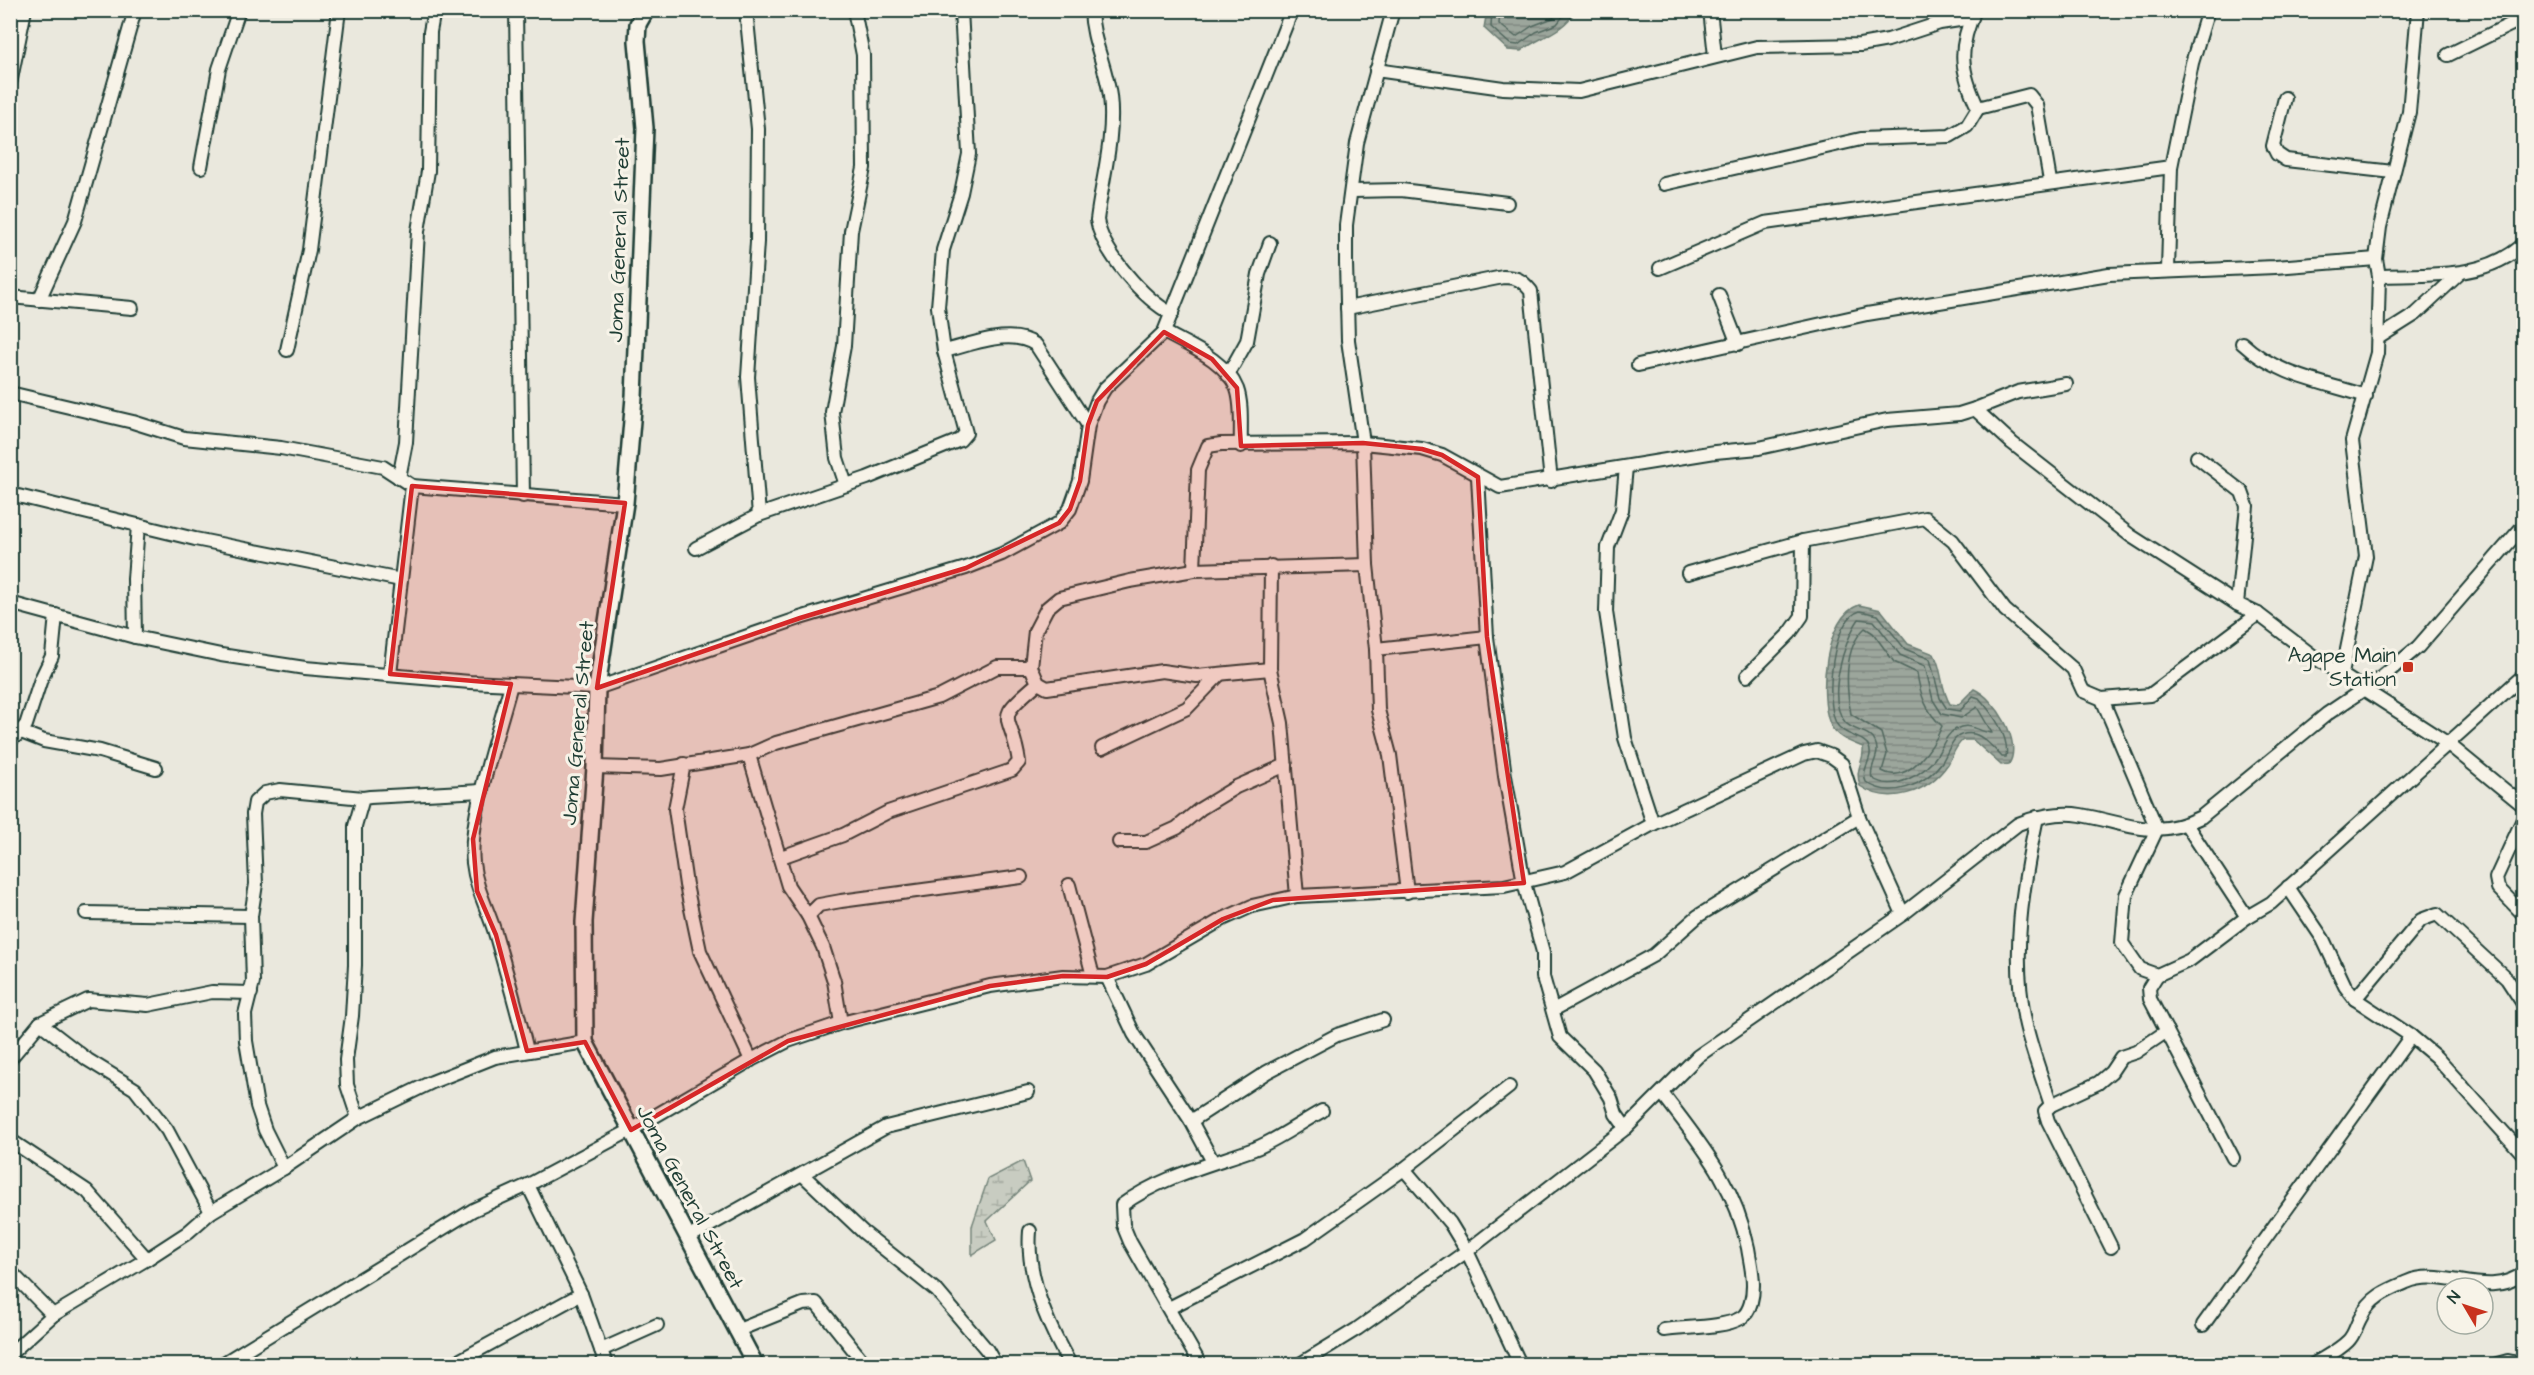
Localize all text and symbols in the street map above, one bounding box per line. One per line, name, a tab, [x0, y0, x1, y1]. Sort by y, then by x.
street label: Joma General Street	[601, 137, 637, 343]
street label: Joma General Street	[555, 619, 601, 826]
place label: Agape Main Station	[2288, 641, 2396, 694]
marker: Agape Main Station	[2401, 660, 2415, 674]
street label: Joma General Street	[629, 1100, 751, 1295]
north arrow	[2435, 1276, 2495, 1336]
text: N	[2442, 1286, 2466, 1308]

